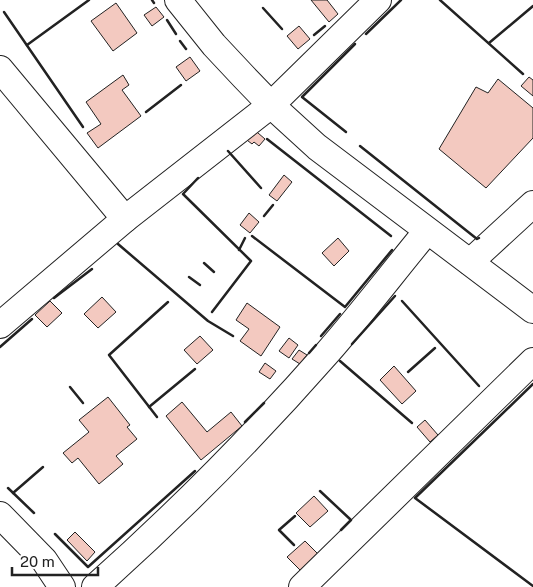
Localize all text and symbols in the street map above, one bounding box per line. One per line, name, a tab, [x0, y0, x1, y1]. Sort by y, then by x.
scale bar	[12, 544, 99, 576]
text: 20 m	[20, 553, 55, 570]

